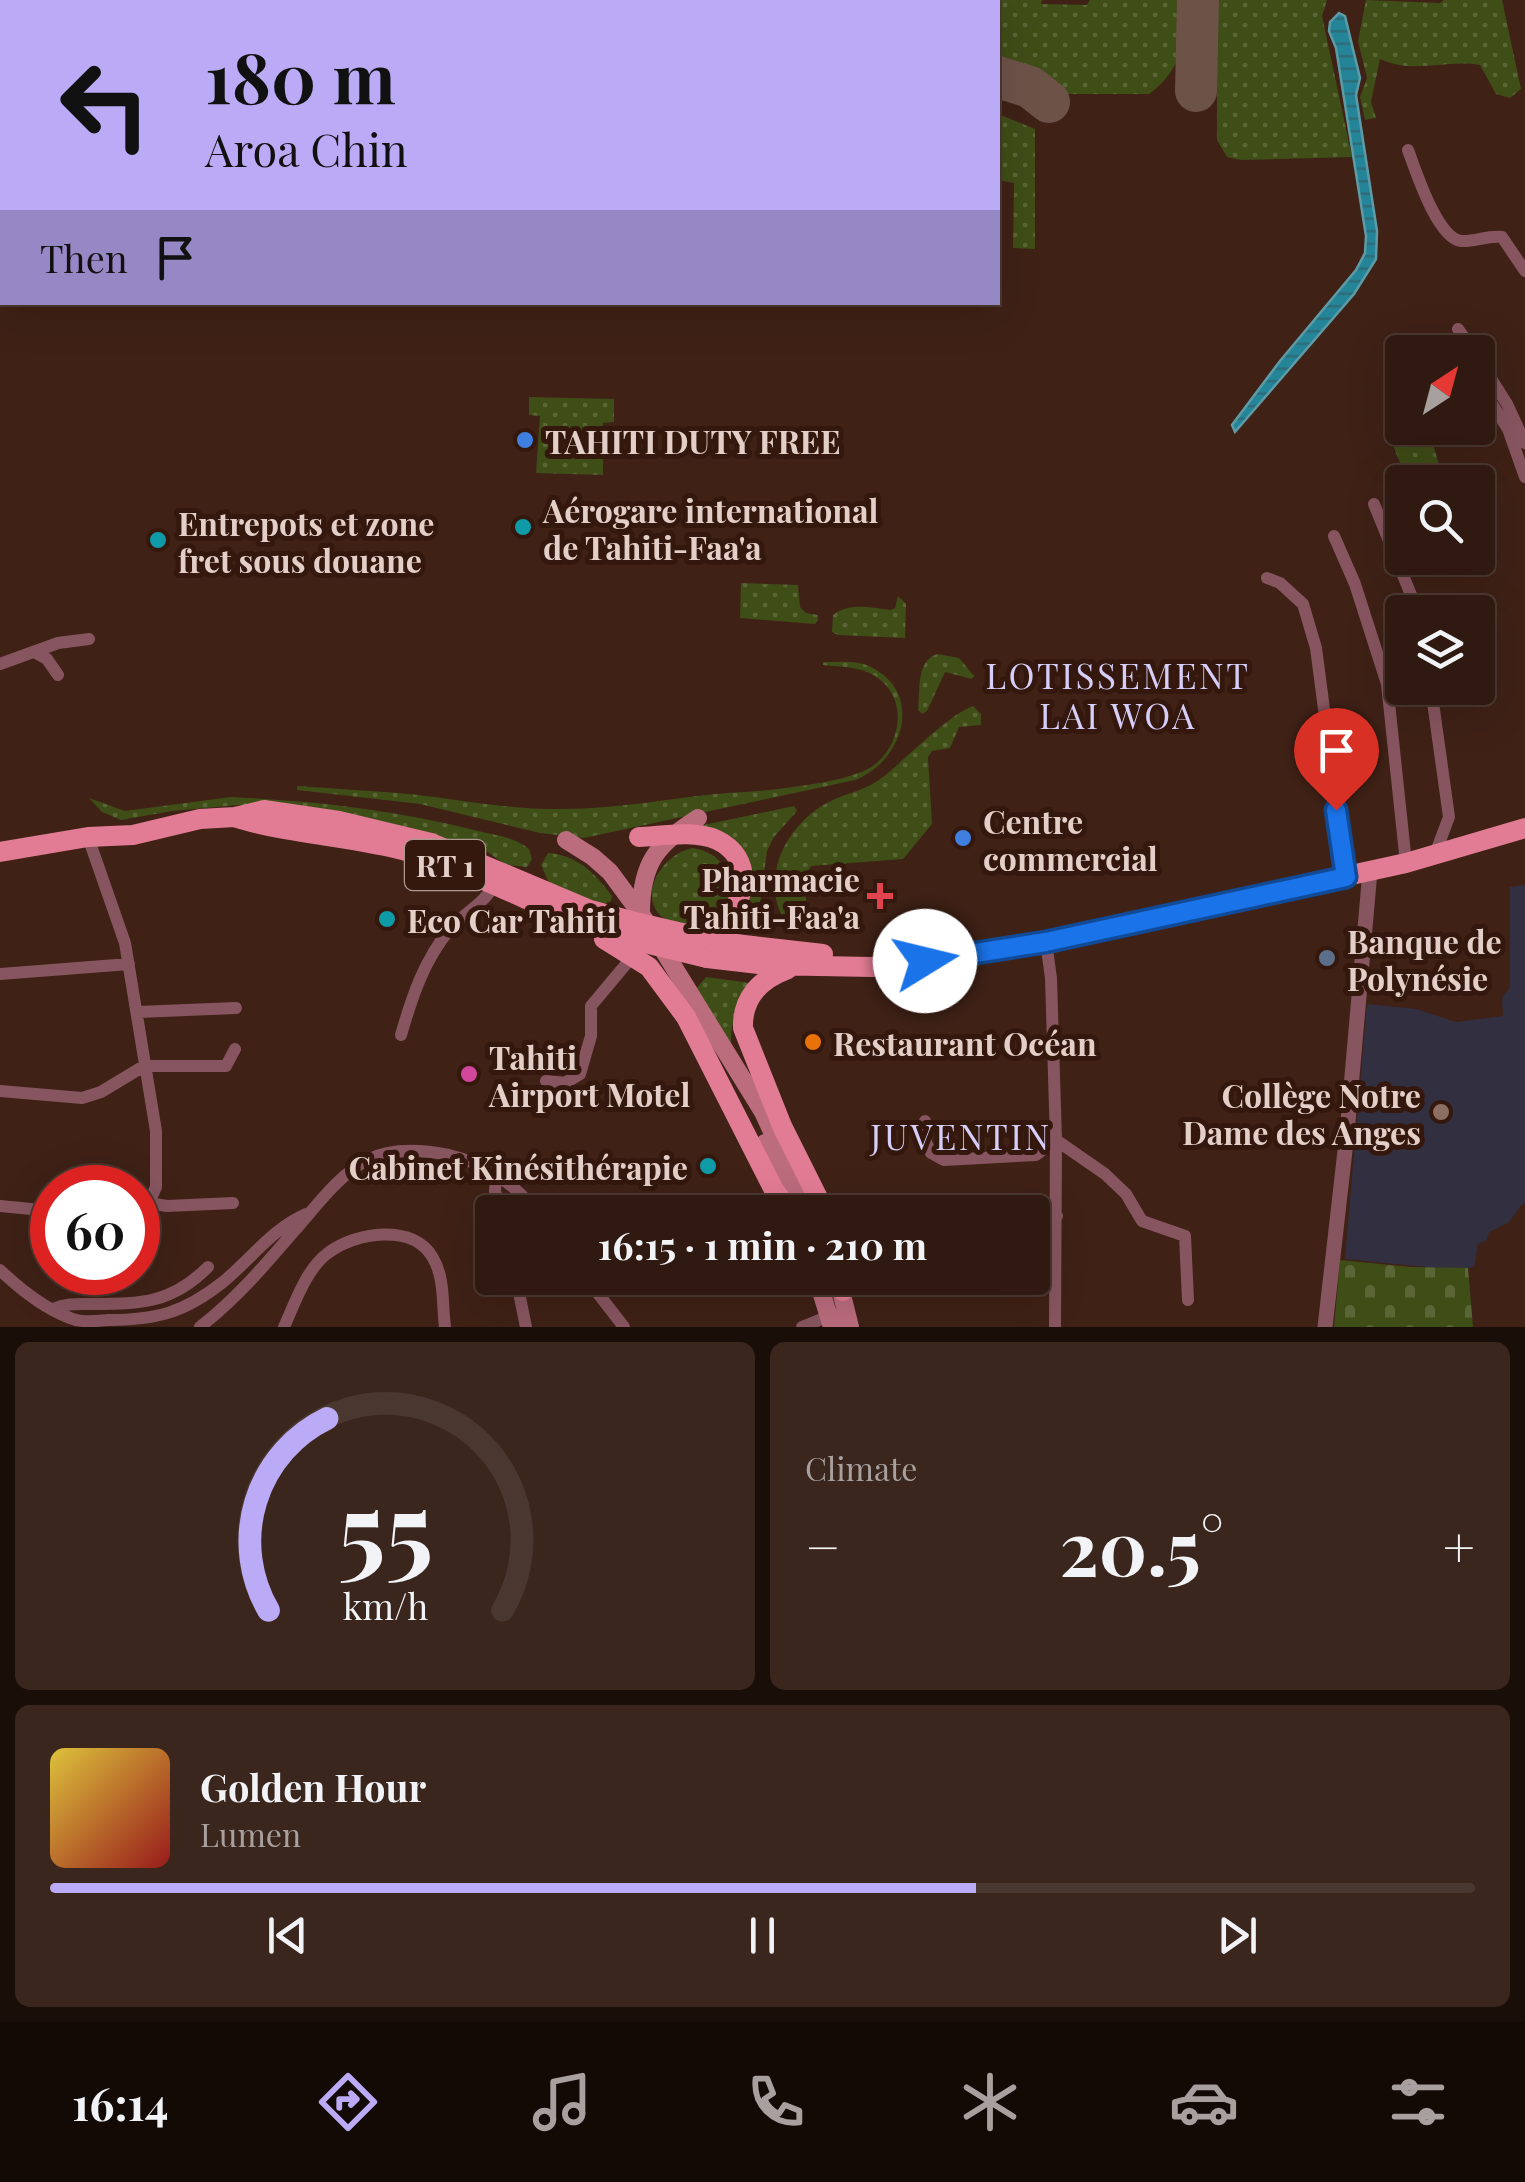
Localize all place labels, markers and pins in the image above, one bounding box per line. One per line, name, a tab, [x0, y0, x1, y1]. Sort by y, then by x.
place label: TAHITI DUTY FREE	[545, 419, 840, 462]
marker: TAHITI DUTY FREE	[514, 429, 536, 451]
place label: Aérogare international de Tahiti-Faa'a	[542, 488, 879, 568]
place label: Entrepots et zone fret sous douane	[178, 501, 434, 581]
marker: Aérogare international de Tahiti-Faa'a	[512, 516, 534, 538]
marker: Entrepots et zone fret sous douane	[147, 529, 169, 551]
pin	[1294, 708, 1379, 811]
place label: Centre commercial	[983, 799, 1158, 879]
marker: Centre commercial	[952, 827, 974, 849]
place label: Pharmacie Tahiti-Faa'a	[683, 857, 860, 937]
marker: Pharmacie Tahiti-Faa'a	[869, 885, 891, 907]
place label: Eco Car Tahiti	[407, 898, 617, 941]
marker: Eco Car Tahiti	[376, 908, 398, 930]
place label: Banque de Polynésie	[1347, 919, 1502, 999]
marker: Banque de Polynésie	[1316, 947, 1338, 969]
place label: Restaurant Océan	[833, 1021, 1097, 1064]
marker: Restaurant Océan	[802, 1031, 824, 1053]
place label: Tahiti Airport Motel	[488, 1035, 691, 1115]
marker: Tahiti Airport Motel	[458, 1063, 480, 1085]
place label: Collège Notre Dame des Anges	[1182, 1073, 1421, 1153]
marker: Collège Notre Dame des Anges	[1430, 1101, 1452, 1123]
place label: Cabinet Kinésithérapie	[349, 1145, 688, 1188]
marker: Cabinet Kinésithérapie	[697, 1155, 719, 1177]

